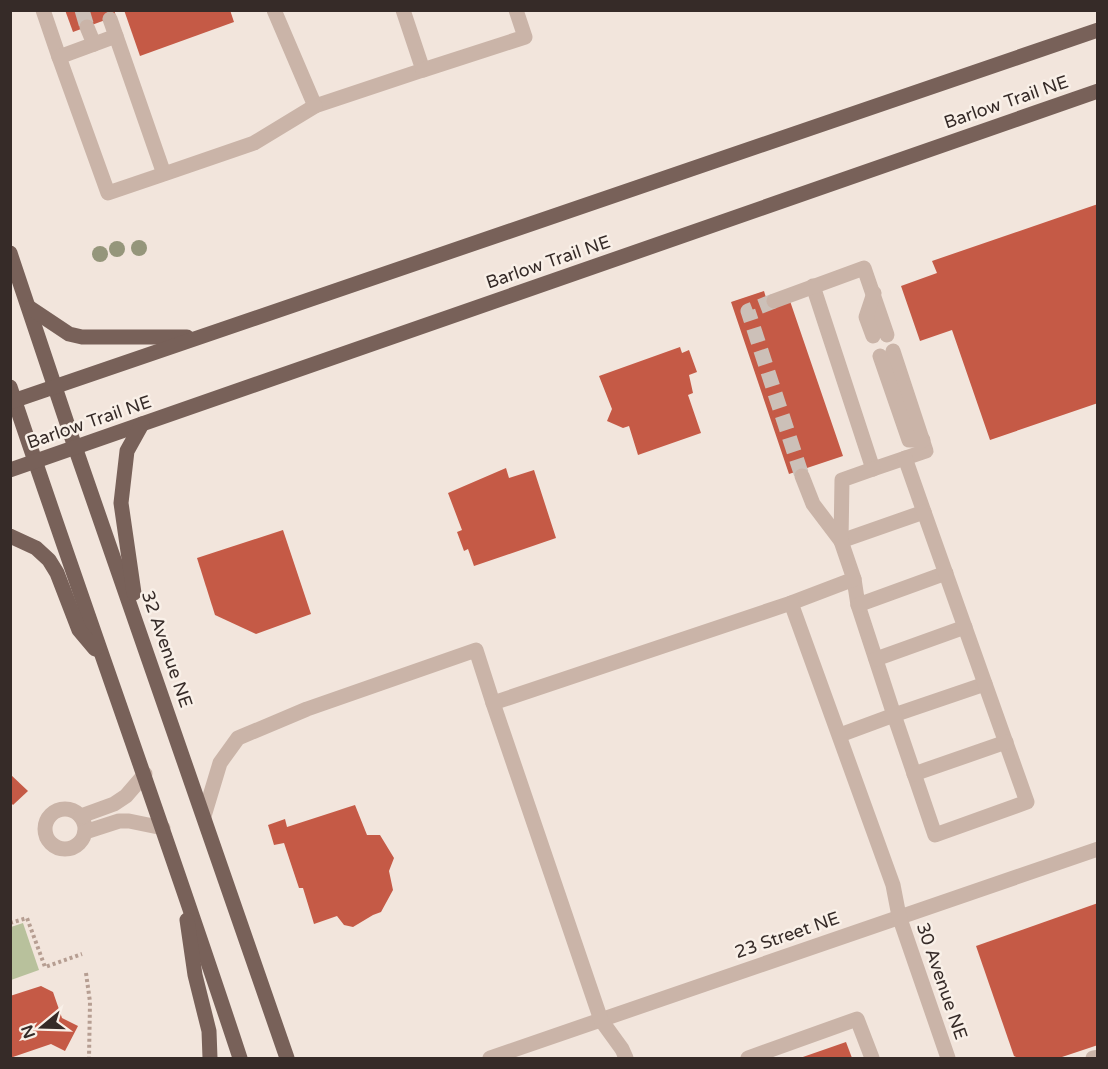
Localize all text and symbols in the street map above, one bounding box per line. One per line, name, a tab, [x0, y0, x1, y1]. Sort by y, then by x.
street label: Barlow Trail NE	[941, 70, 1071, 134]
street label: Barlow Trail NE	[483, 230, 613, 294]
street label: Barlow Trail NE	[24, 390, 154, 454]
street label: 32 Avenue NE	[137, 588, 197, 710]
street label: 23 Street NE	[732, 907, 842, 963]
street label: 30 Avenue NE	[912, 920, 972, 1042]
north arrow	[12, 997, 72, 1057]
text: N	[17, 1022, 40, 1041]

